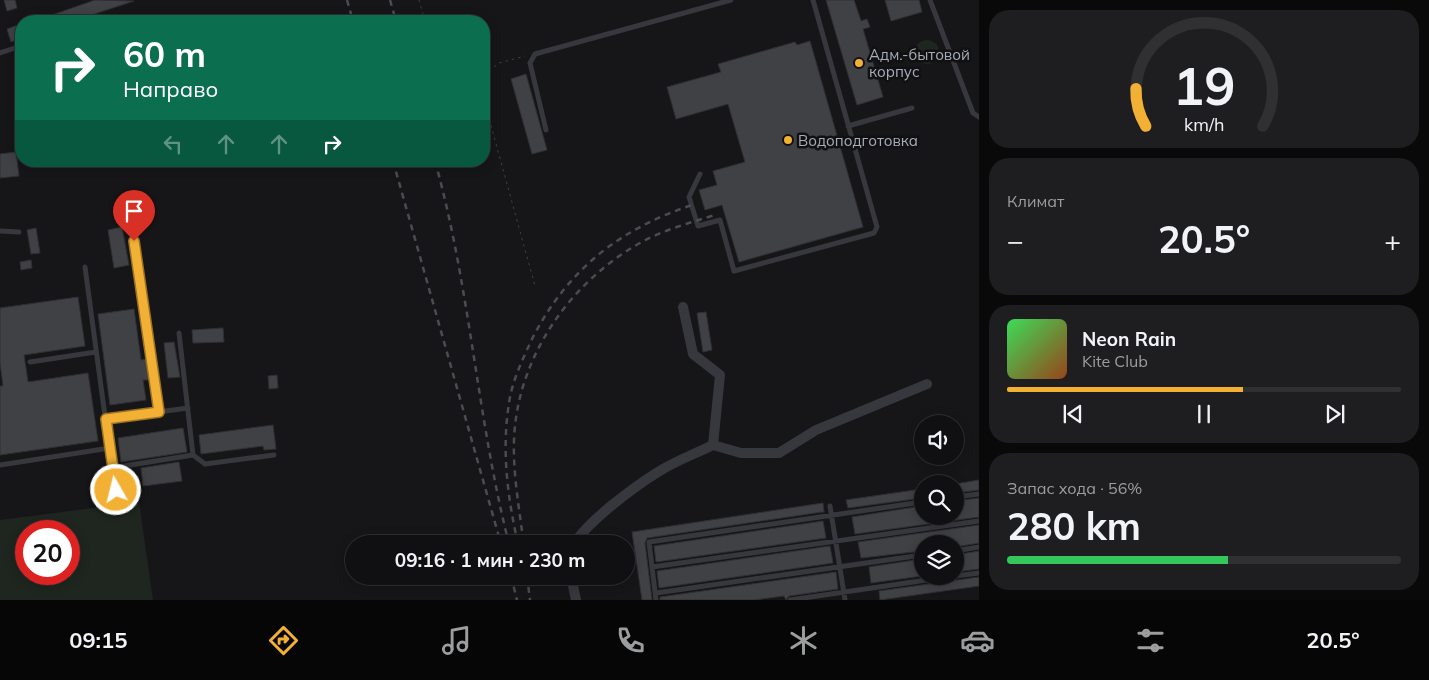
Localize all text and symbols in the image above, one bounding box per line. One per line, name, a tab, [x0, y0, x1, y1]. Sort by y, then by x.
text: 60 m	[123, 32, 206, 76]
icon: right	[40, 35, 105, 100]
place label: Адм.-бытовой корпус	[869, 45, 970, 81]
text: 19	[1173, 53, 1235, 118]
marker: Адм.-бытовой корпус	[853, 57, 865, 69]
text: Направо	[123, 75, 218, 103]
text: km/h	[1184, 113, 1224, 135]
icon: left	[159, 130, 187, 158]
icon: ahead	[212, 130, 240, 158]
icon: ahead	[265, 130, 293, 158]
icon: right	[318, 130, 346, 158]
place label: Водоподготовка	[798, 131, 918, 150]
marker: Водоподготовка	[782, 134, 794, 146]
pin	[113, 190, 155, 241]
text: Климат	[1007, 191, 1064, 211]
icon: arrive	[120, 197, 148, 225]
text: 20.5°	[1158, 215, 1250, 263]
text: −	[1007, 223, 1024, 258]
text: +	[1384, 223, 1401, 258]
text: Neon Rain	[1082, 327, 1176, 351]
text: Kite Club	[1082, 351, 1148, 371]
icon: previous	[1059, 400, 1087, 428]
icon: pause	[1190, 400, 1218, 428]
icon: next	[1321, 400, 1349, 428]
map controls	[914, 415, 964, 585]
button: sound	[914, 415, 964, 465]
position arrow	[89, 463, 141, 515]
button: search	[914, 475, 964, 525]
text: Запас хода · 56%	[1007, 478, 1142, 498]
text: 280 km	[1007, 502, 1141, 550]
speed limit sign: 20	[15, 520, 80, 585]
button: layers	[914, 535, 964, 585]
text: 09:16 · 1 мин · 230 m	[395, 548, 585, 572]
icon: directions	[266, 623, 301, 658]
icon: music	[439, 623, 474, 658]
icon: phone	[613, 623, 648, 658]
icon: climate	[786, 623, 821, 658]
icon: car	[960, 623, 995, 658]
icon: filters	[1133, 623, 1168, 658]
text: 09:15	[69, 626, 127, 654]
text: 20.5°	[1306, 626, 1360, 654]

